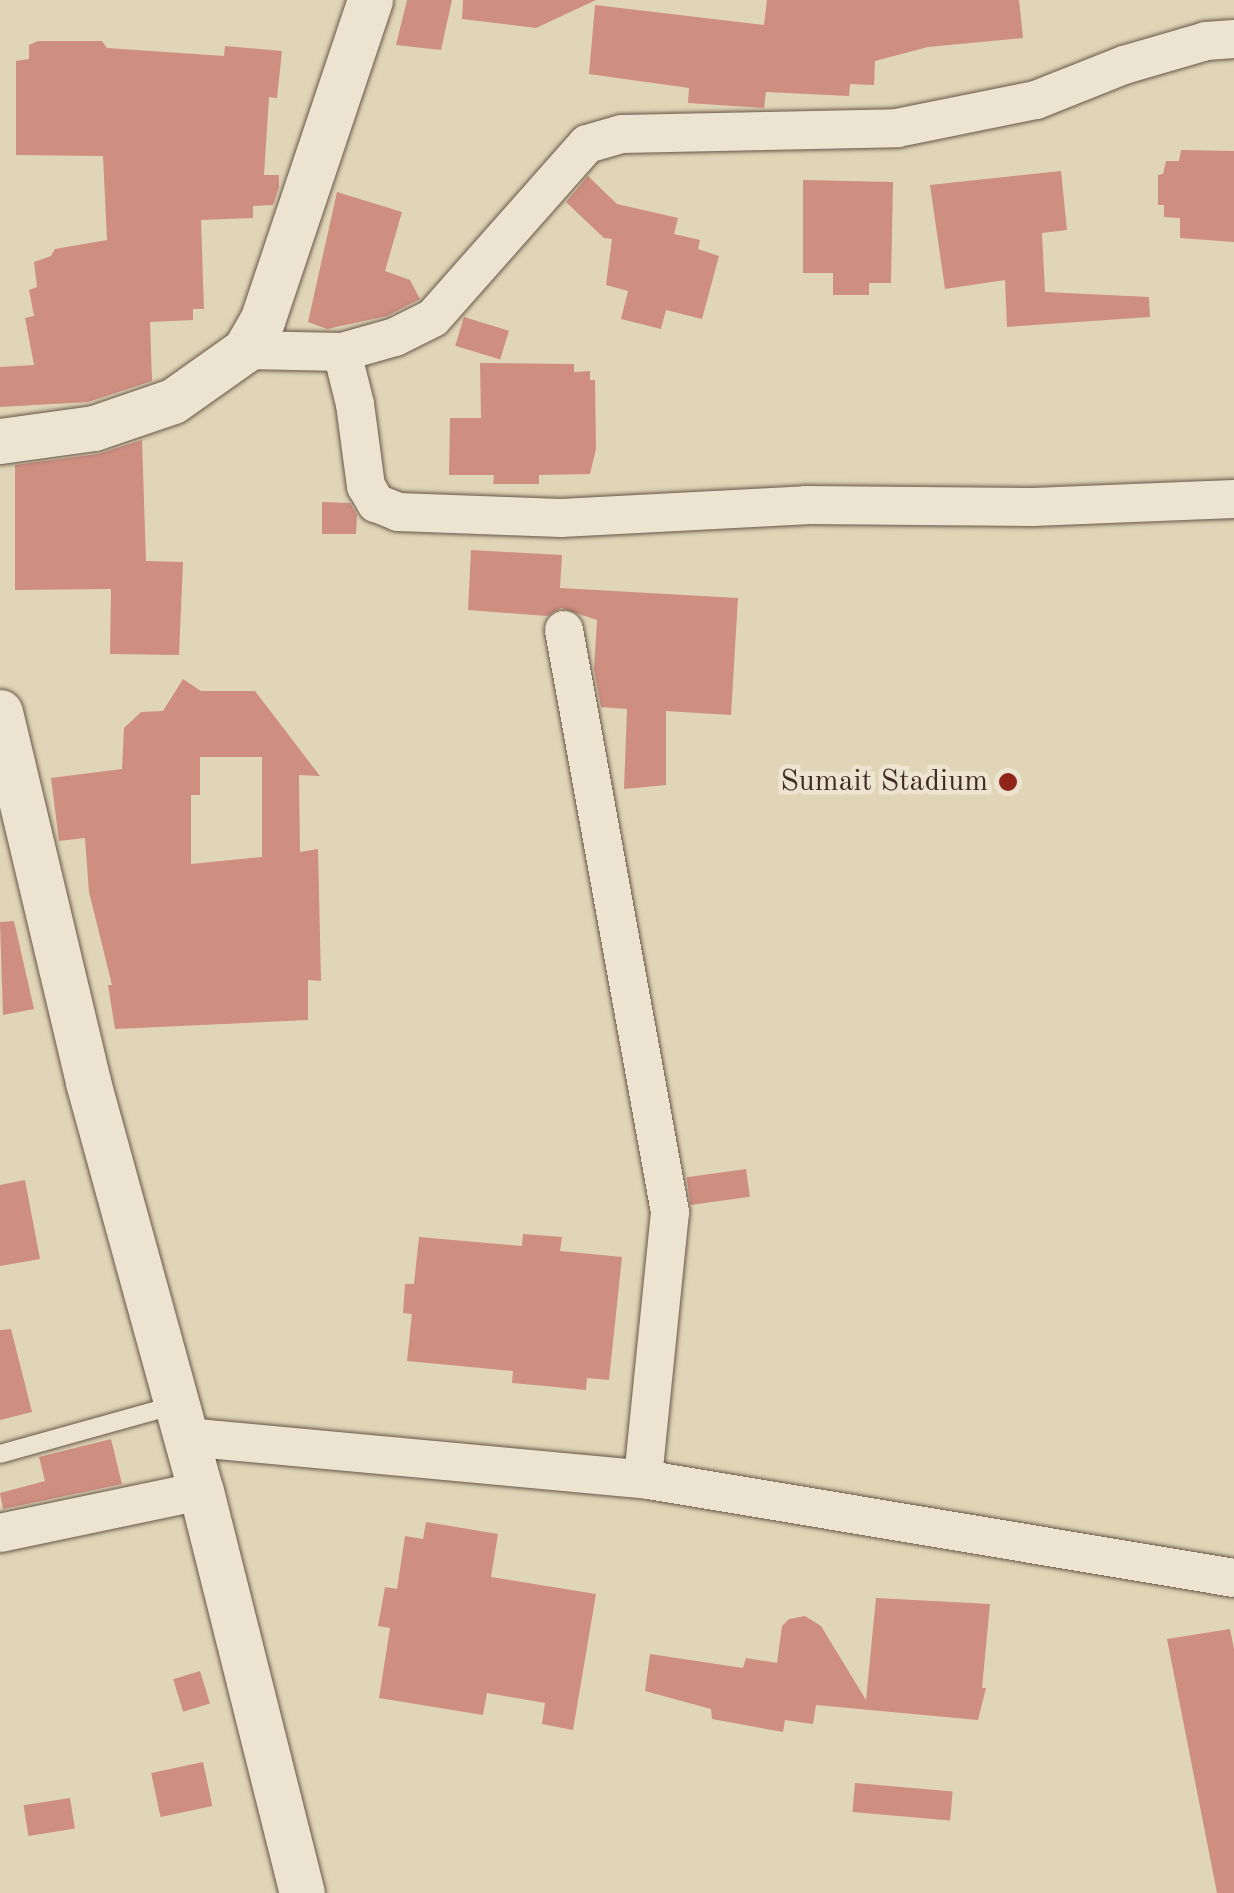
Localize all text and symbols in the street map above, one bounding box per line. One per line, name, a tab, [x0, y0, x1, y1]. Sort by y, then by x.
place label: Sumait Stadium	[780, 764, 988, 800]
marker: Sumait Stadium	[997, 771, 1019, 793]

